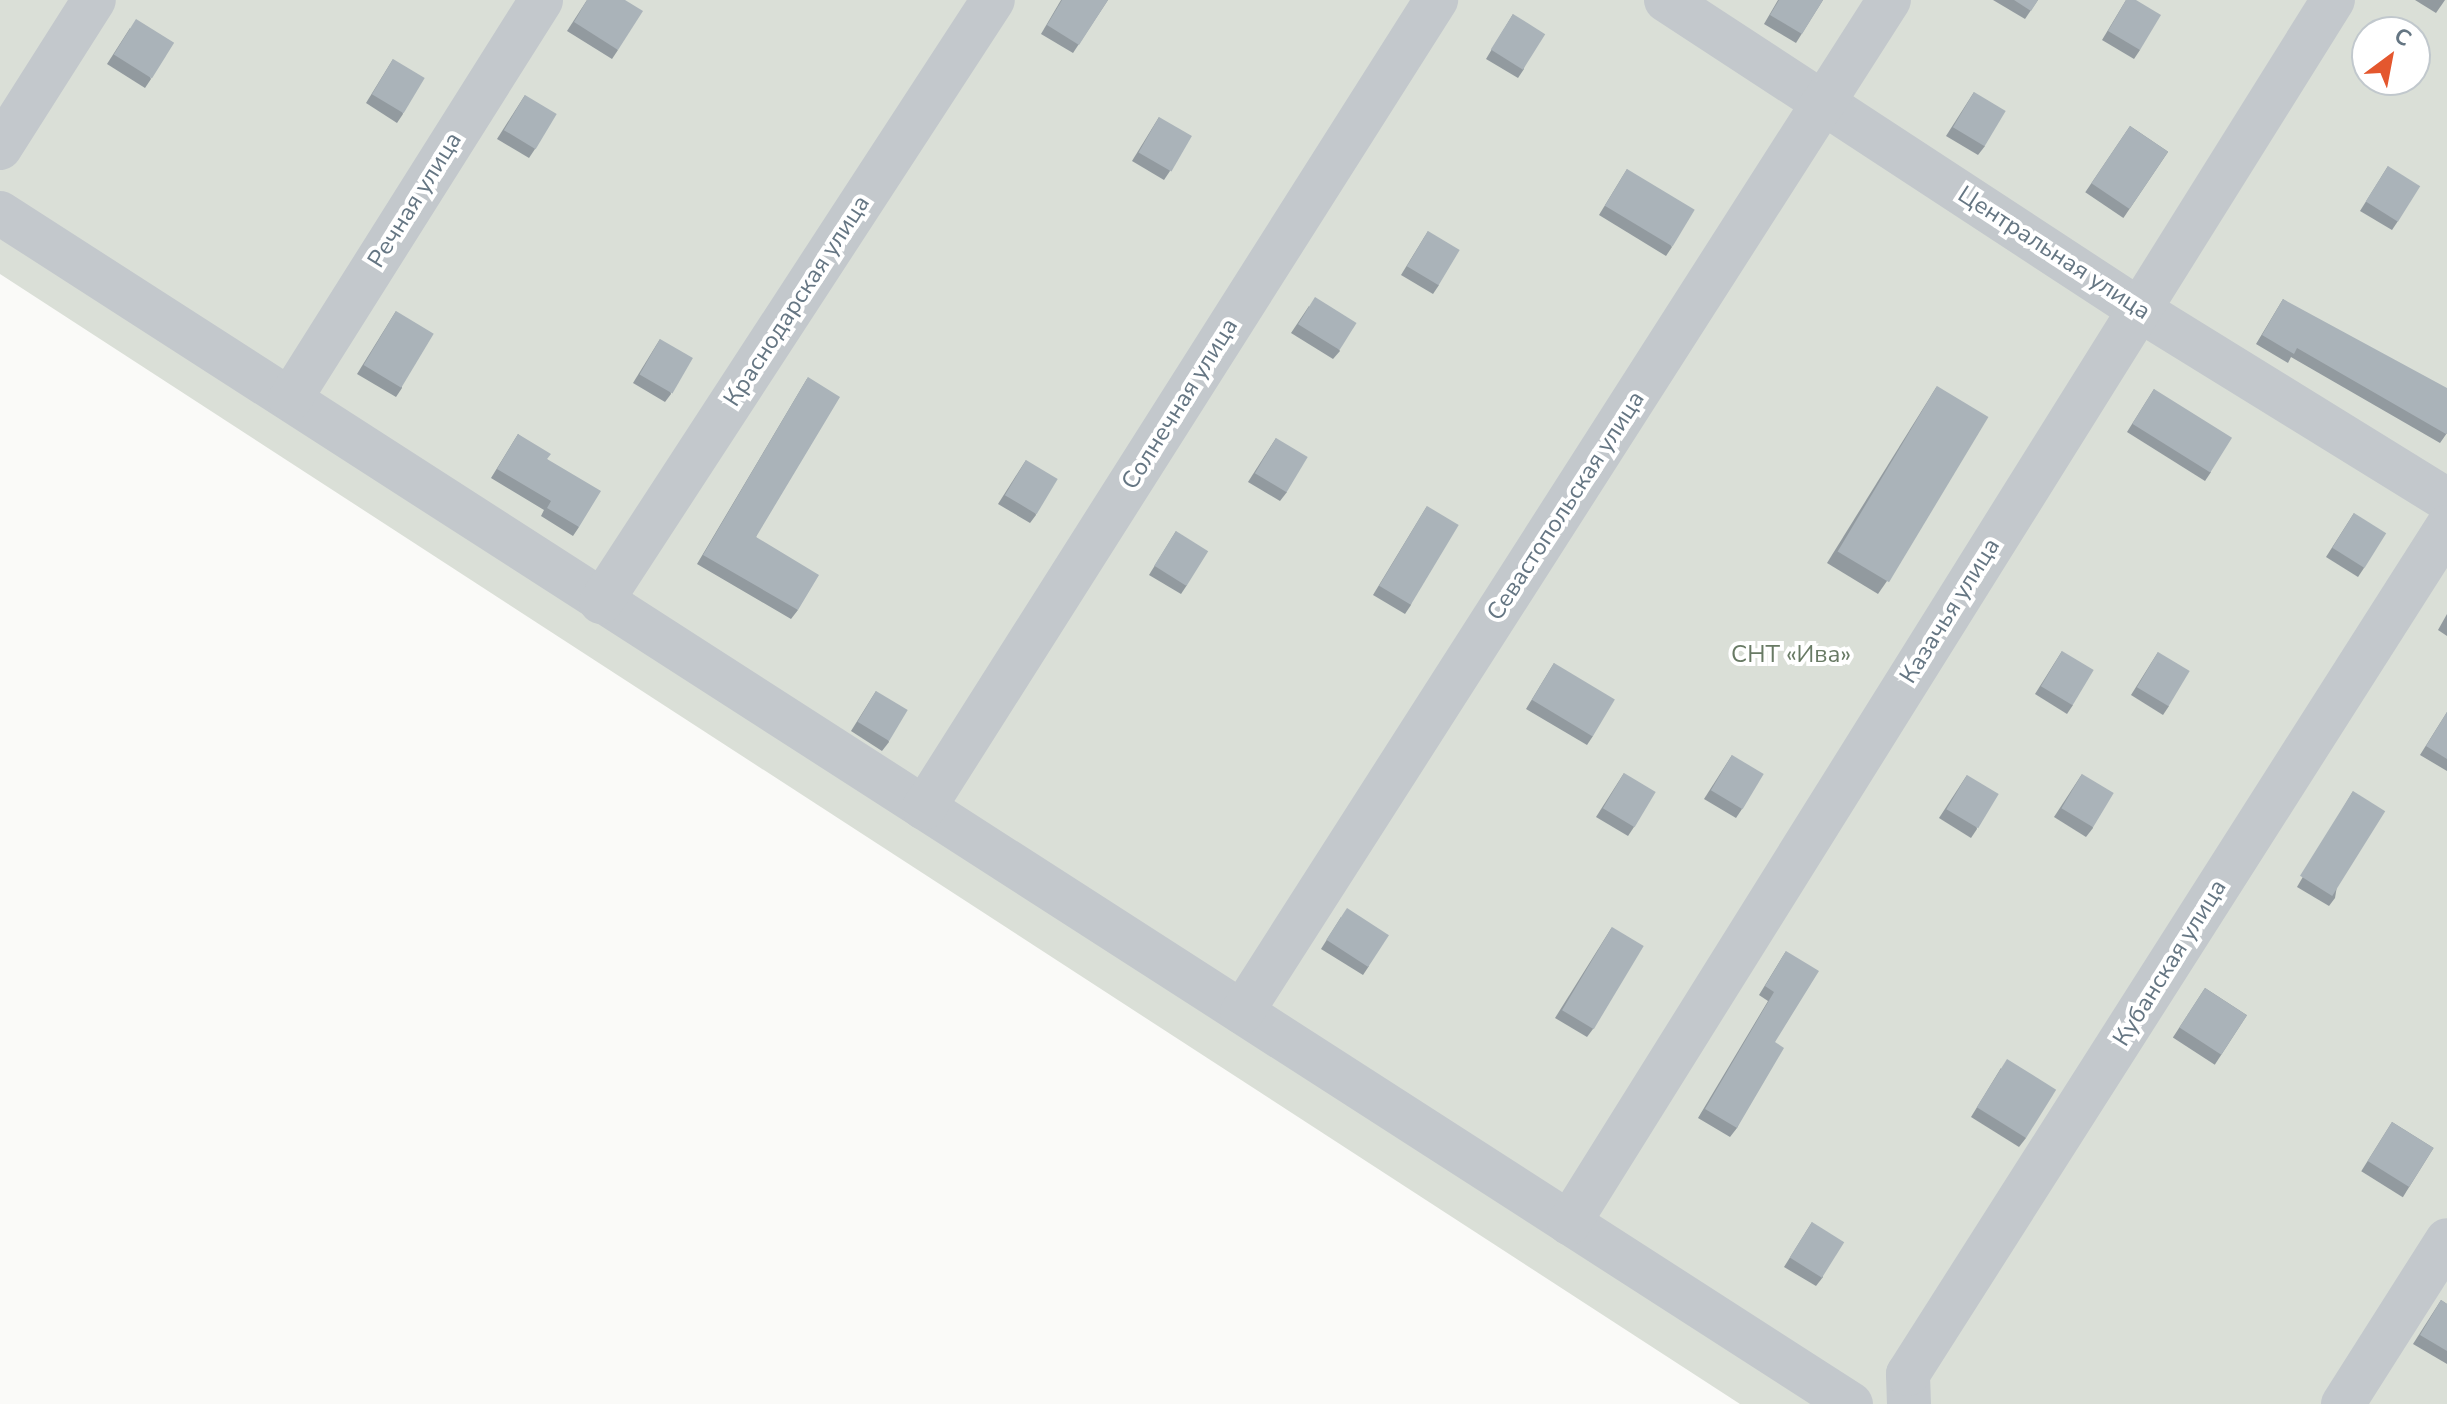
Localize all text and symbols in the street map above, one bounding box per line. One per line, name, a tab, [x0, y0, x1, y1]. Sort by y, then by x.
north arrow	[2351, 16, 2431, 96]
text: С	[2388, 21, 2417, 54]
street label: Речная улица	[362, 127, 468, 273]
street label: Центральная улица	[1952, 180, 2156, 326]
street label: Краснодарская улица	[718, 190, 876, 412]
street label: Солнечная улица	[1116, 313, 1244, 495]
street label: Севастопольская улица	[1481, 386, 1651, 626]
street label: Казачья улица	[1894, 533, 2006, 689]
park label: СНТ «Ива»	[1731, 641, 1851, 669]
street label: Кубанская улица	[2107, 874, 2233, 1052]

